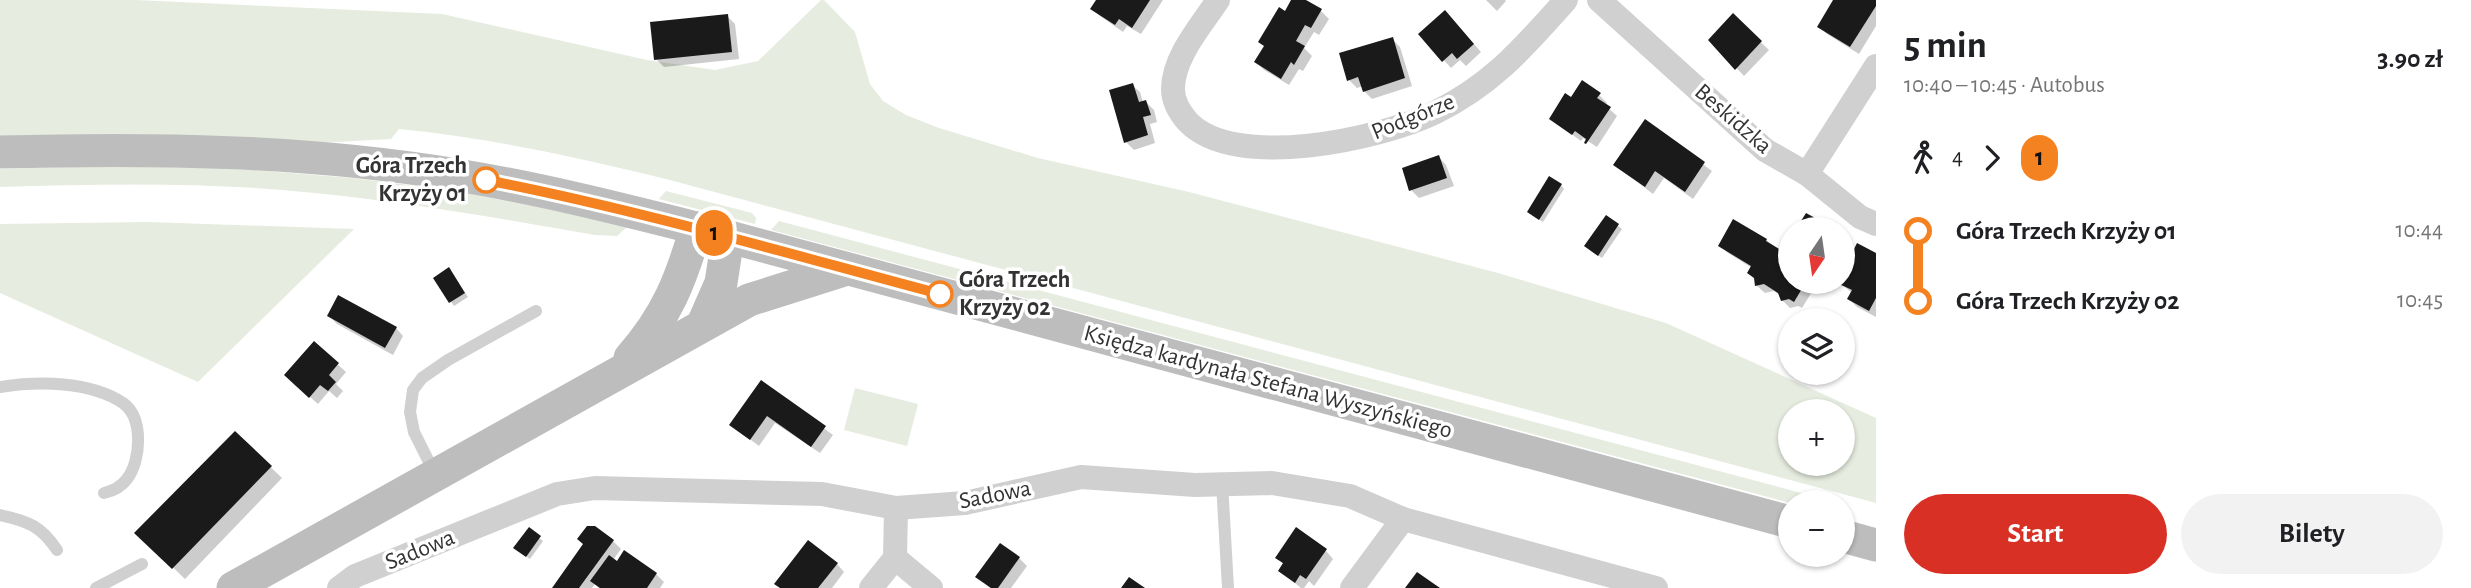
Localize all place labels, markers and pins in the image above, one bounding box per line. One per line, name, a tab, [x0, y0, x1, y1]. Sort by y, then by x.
place label: Góra Trzech Krzyży 01	[356, 154, 467, 206]
marker: Góra Trzech Krzyży 01	[473, 167, 499, 193]
place label: Góra Trzech Krzyży 02	[959, 268, 1070, 320]
marker: Góra Trzech Krzyży 02	[927, 281, 953, 307]

